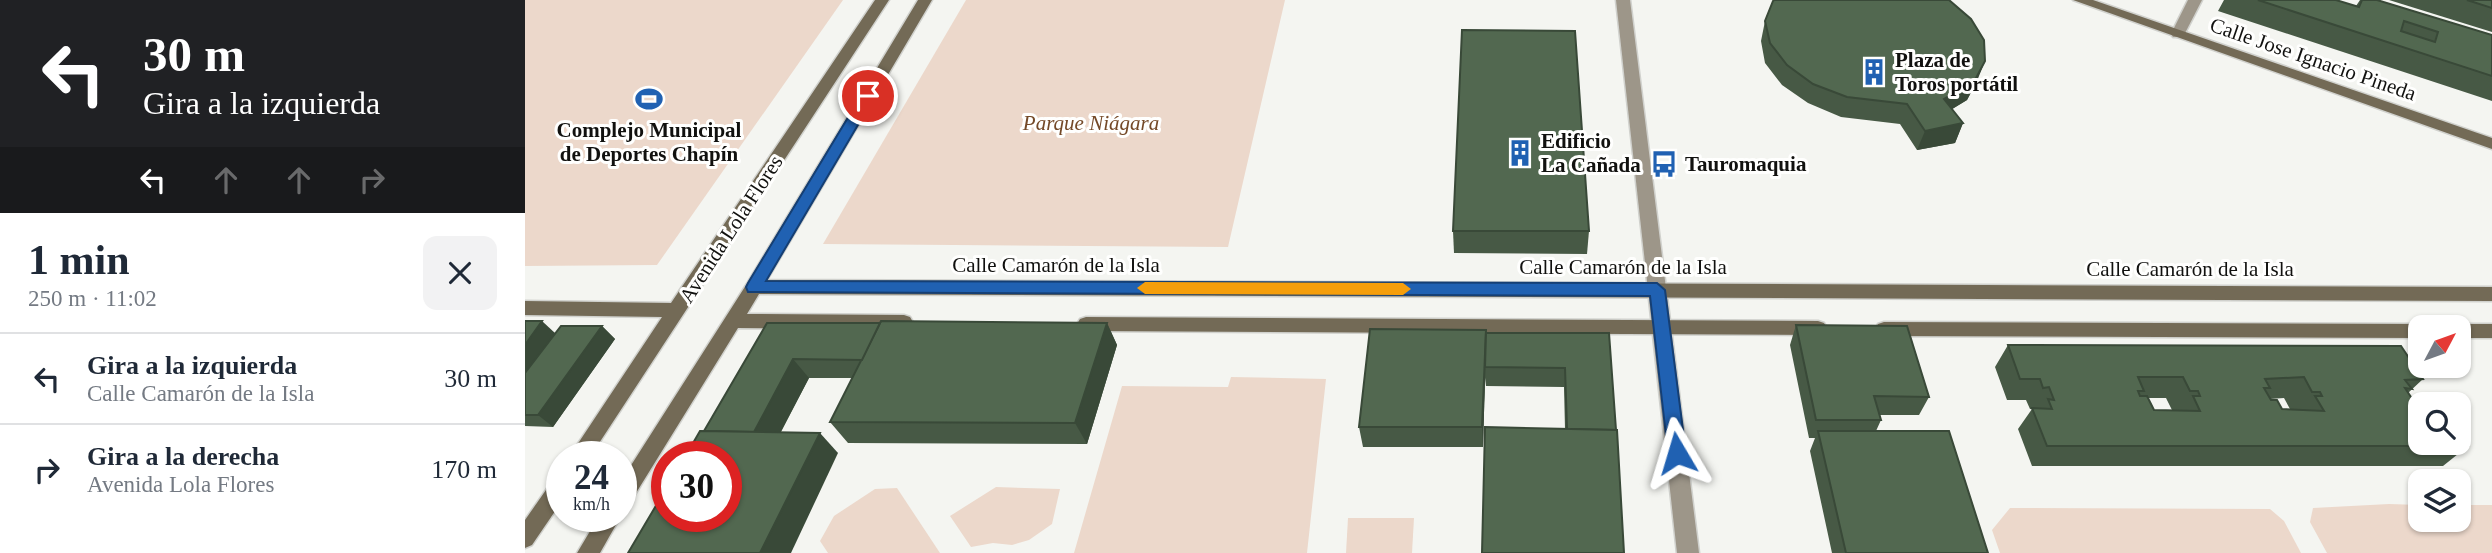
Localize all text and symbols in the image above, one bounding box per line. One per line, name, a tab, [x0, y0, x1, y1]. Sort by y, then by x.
street label: Calle Jose Ignacio Pineda	[2207, 12, 2420, 106]
text: 30 m	[143, 27, 245, 82]
icon: left	[28, 28, 119, 119]
place label: Plaza de Toros portátil	[1895, 48, 2018, 96]
building icon: Plaza de Toros portátil	[1859, 57, 1889, 87]
pin	[838, 66, 898, 126]
icon: arrive	[849, 77, 887, 115]
sports icon: Complejo Municipal de Deportes Chapín	[634, 84, 664, 114]
text: Gira a la izquierda	[143, 85, 380, 121]
park label: Parque Niágara	[1022, 111, 1159, 135]
place label: Complejo Municipal de Deportes Chapín	[557, 118, 742, 166]
place label: Edificio La Cañada	[1541, 129, 1641, 177]
building icon: Edificio La Cañada	[1505, 138, 1535, 168]
bus stop icon: Tauromaquia	[1649, 149, 1679, 179]
street label: Avenida Lola Flores	[674, 151, 788, 307]
place label: Tauromaquia	[1685, 152, 1807, 176]
icon: left	[134, 161, 172, 199]
icon: ahead	[207, 161, 245, 199]
icon: ahead	[280, 161, 318, 199]
icon: right	[353, 161, 391, 199]
button: close	[423, 236, 497, 310]
text: 1 min	[28, 237, 130, 283]
street label: Calle Camarón de la Isla	[952, 253, 1160, 277]
street label: Calle Camarón de la Isla	[1519, 255, 1727, 279]
street label: Calle Camarón de la Isla	[2086, 257, 2294, 281]
text: 250 m · 11:02	[28, 286, 157, 311]
north arrow	[2408, 315, 2471, 378]
map controls	[2408, 315, 2471, 532]
text: Gira a la izquierda	[87, 351, 297, 380]
icon: left	[28, 360, 66, 398]
text: 30 m	[444, 364, 497, 393]
text: Calle Camarón de la Isla	[87, 381, 314, 406]
button: search	[2408, 392, 2471, 455]
position arrow	[1640, 416, 1714, 490]
speed limit sign: 30	[651, 441, 742, 532]
text: Gira a la derecha	[87, 442, 279, 471]
icon: right	[28, 451, 66, 489]
text: 170 m	[431, 455, 497, 484]
text: 24	[574, 458, 609, 497]
button: layers	[2408, 469, 2471, 532]
text: Avenida Lola Flores	[87, 472, 274, 497]
text: km/h	[573, 494, 610, 514]

